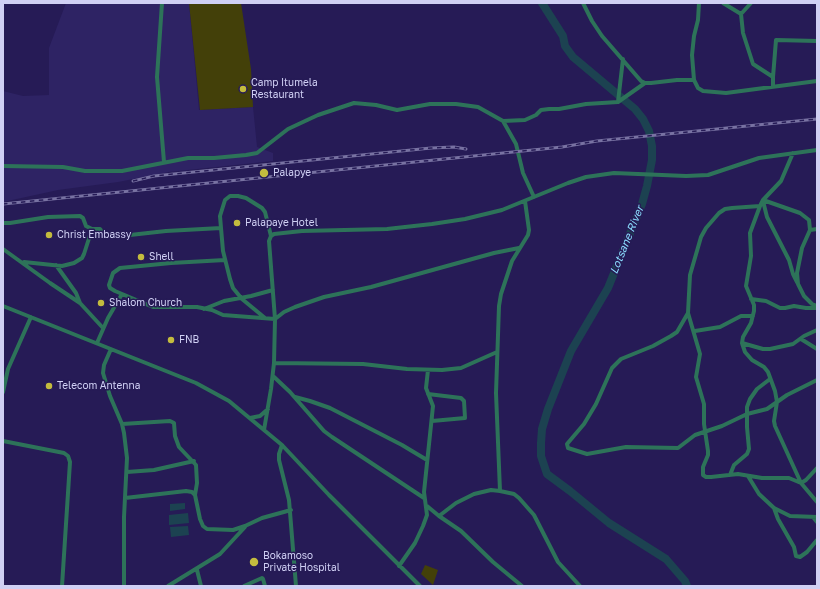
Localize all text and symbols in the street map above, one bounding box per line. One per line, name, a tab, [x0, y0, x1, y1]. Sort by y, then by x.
place label: Camp Itumela Restaurant	[251, 77, 318, 100]
marker: Camp Itumela Restaurant	[238, 84, 248, 94]
marker: Palapye	[258, 167, 270, 179]
place label: Palapye	[273, 167, 311, 179]
water label: Lotsane River	[607, 204, 647, 276]
place label: Palapaye Hotel	[245, 217, 318, 229]
marker: Palapaye Hotel	[232, 218, 242, 228]
place label: Christ Embassy	[57, 229, 131, 241]
marker: Christ Embassy	[44, 230, 54, 240]
place label: Shell	[149, 251, 174, 263]
marker: Shell	[136, 252, 146, 262]
place label: Shalom Church	[109, 297, 182, 309]
marker: Shalom Church	[96, 298, 106, 308]
place label: FNB	[179, 334, 199, 346]
marker: FNB	[166, 335, 176, 345]
place label: Telecom Antenna	[57, 380, 140, 392]
marker: Telecom Antenna	[44, 381, 54, 391]
place label: Bokamoso Private Hospital	[263, 550, 340, 574]
marker: Bokamoso Private Hospital	[248, 556, 260, 568]

